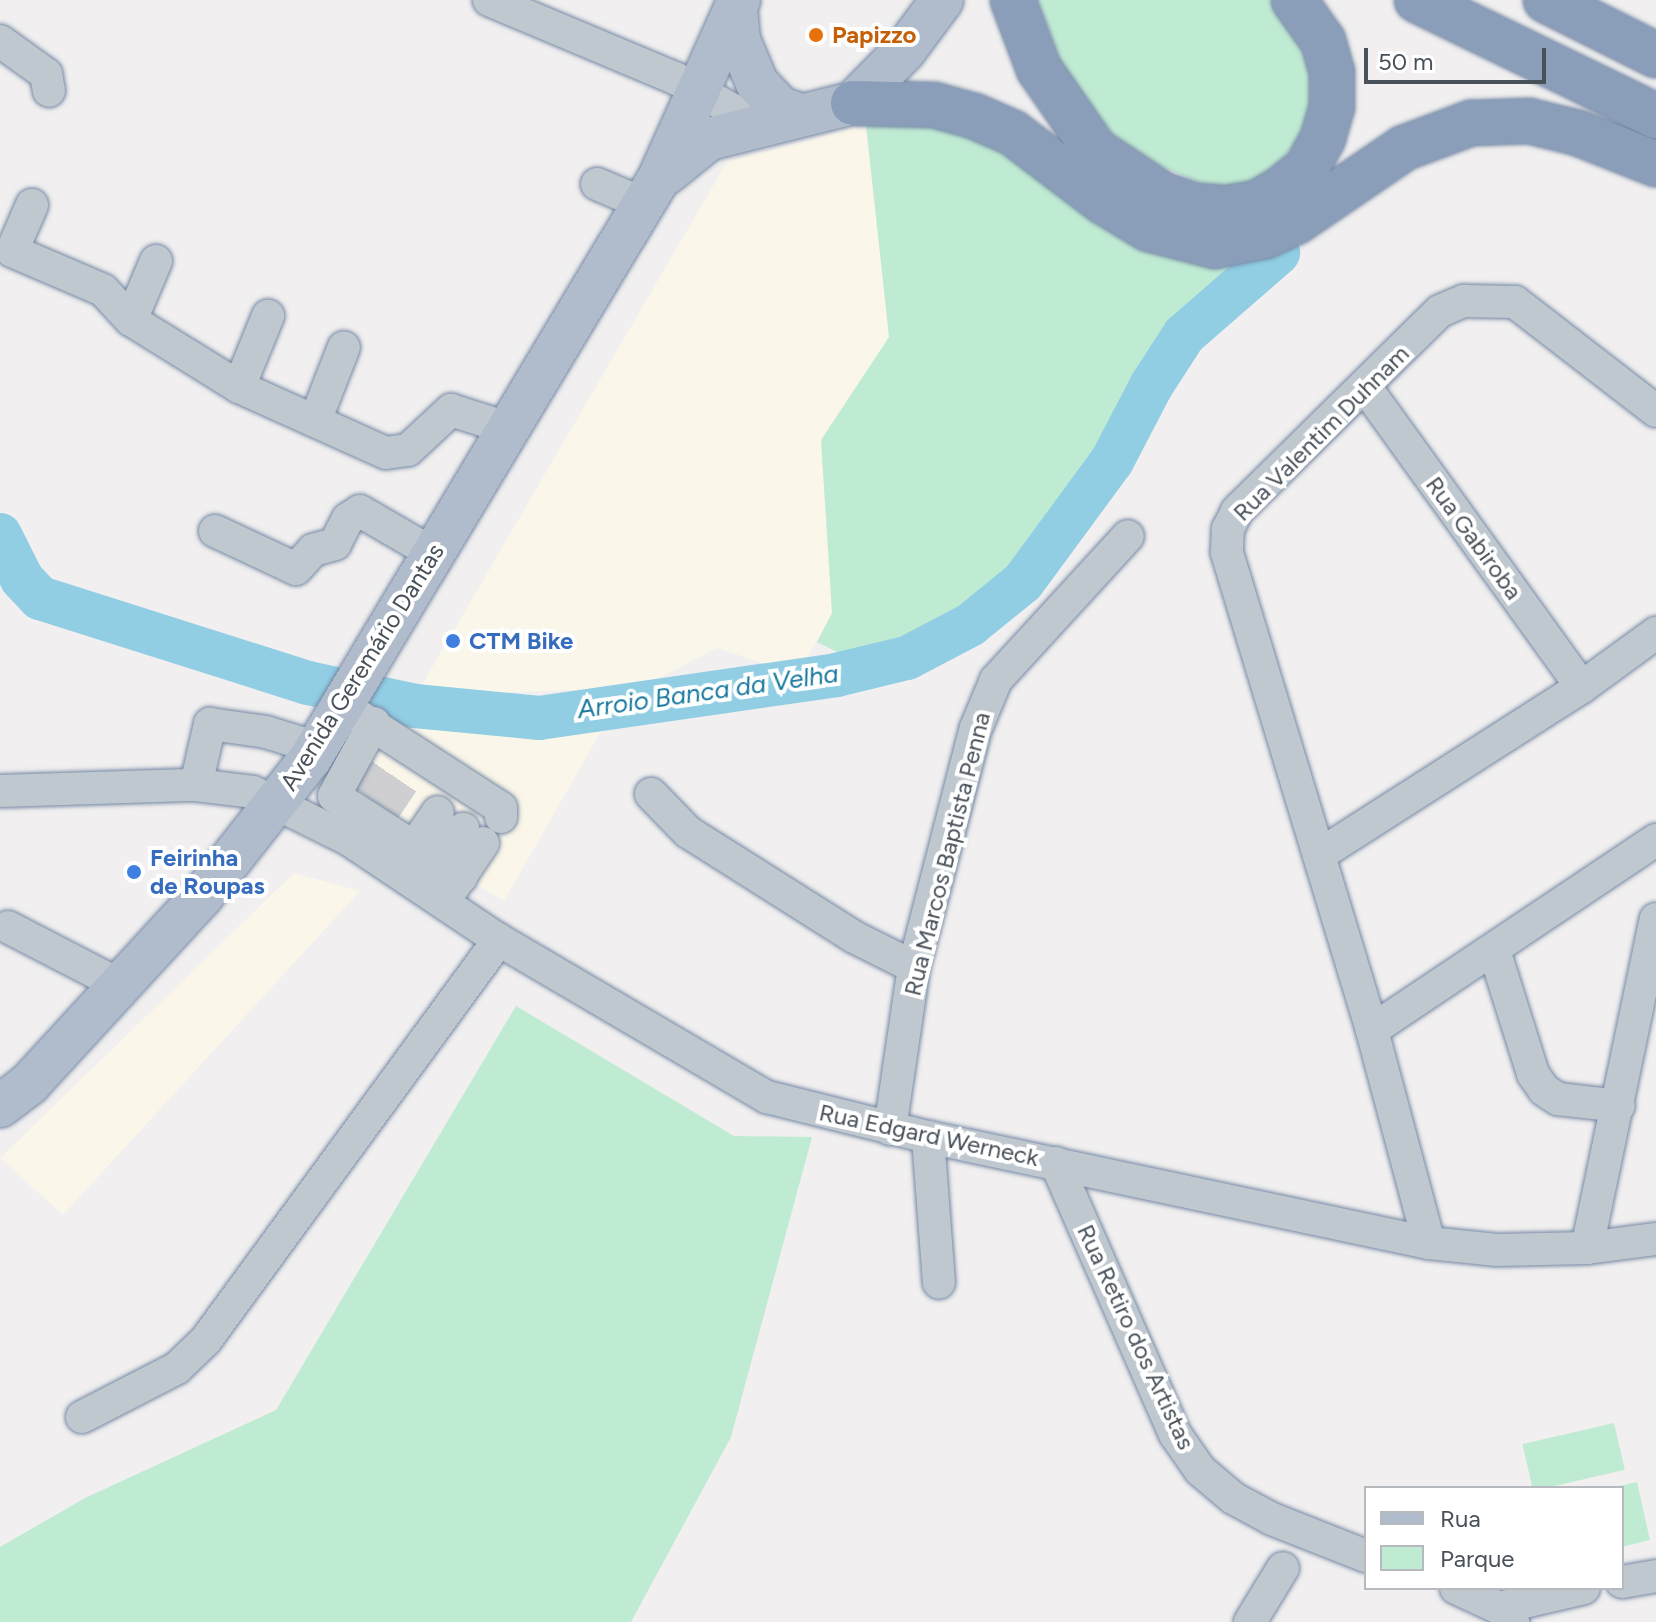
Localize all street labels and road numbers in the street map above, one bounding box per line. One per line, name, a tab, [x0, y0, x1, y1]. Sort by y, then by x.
street label: Rua Valentim Duhnam	[1227, 339, 1415, 527]
street label: Rua Gabiroba	[1420, 471, 1528, 605]
street label: Avenida Geremário Dantas	[274, 538, 450, 796]
street label: Rua Marcos Baptista Penna	[898, 709, 996, 999]
street label: Rua Edgard Werneck	[817, 1098, 1041, 1172]
street label: Rua Retiro dos Artistas	[1071, 1220, 1201, 1454]

